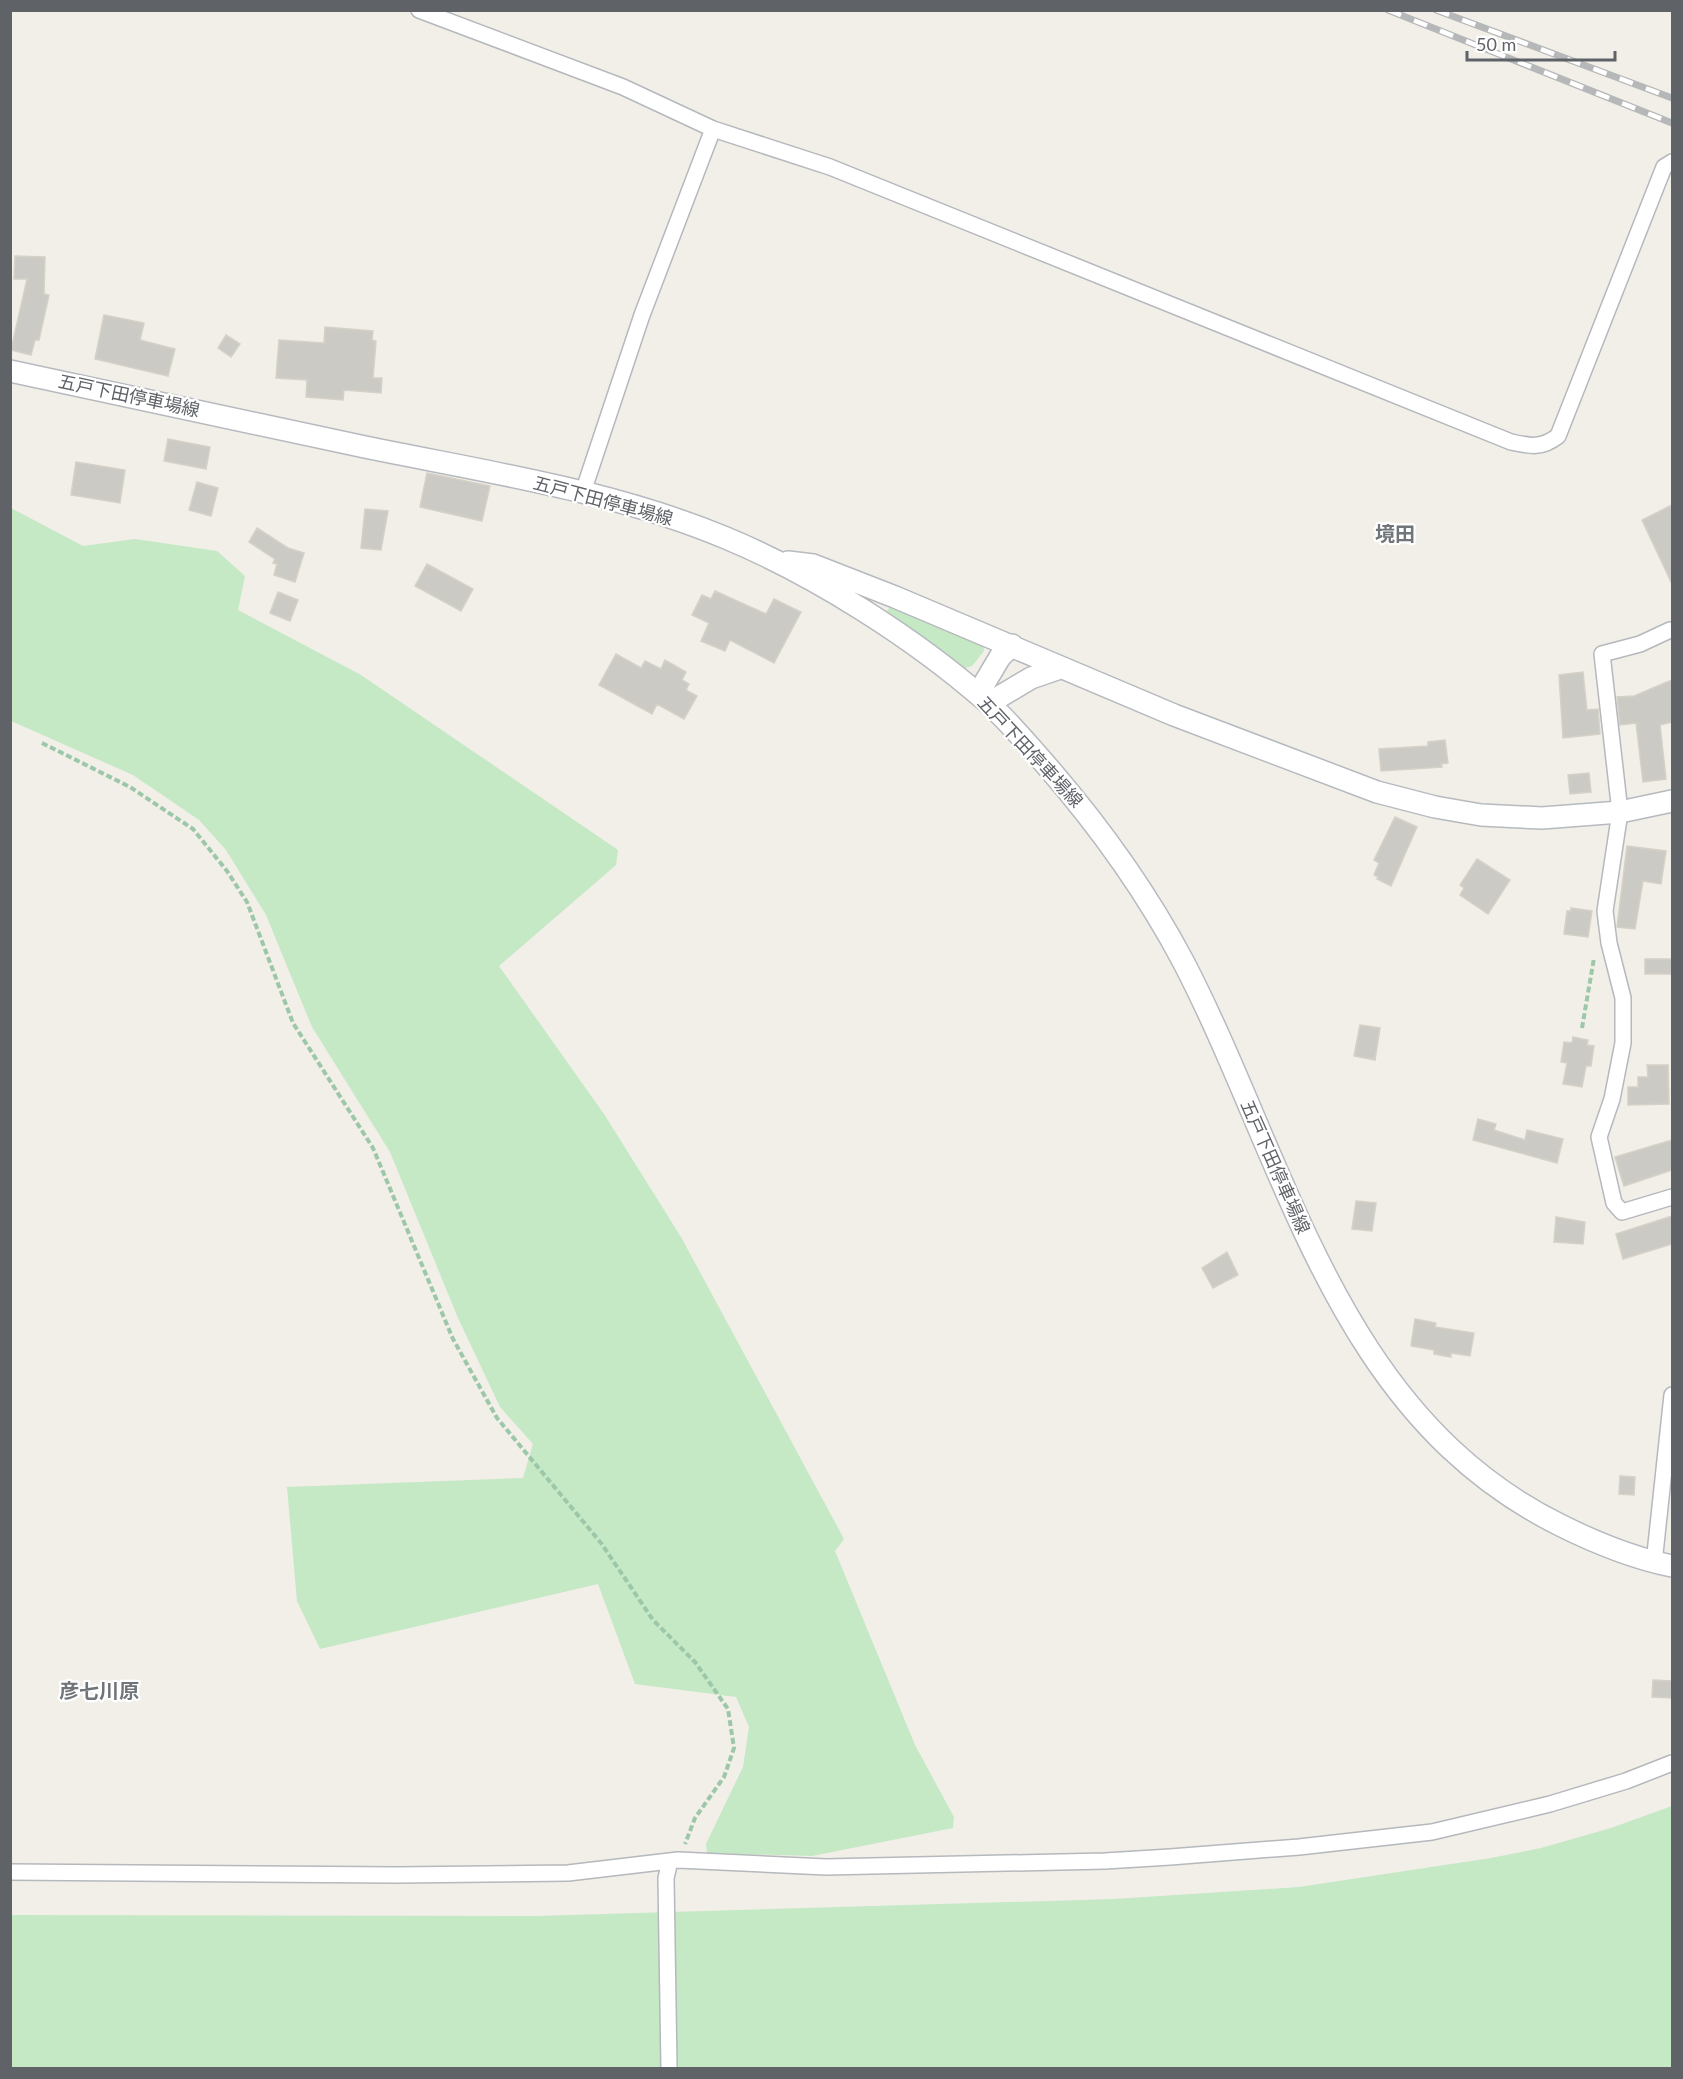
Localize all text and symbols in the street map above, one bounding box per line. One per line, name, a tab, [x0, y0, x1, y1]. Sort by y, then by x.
scale bar	[1467, 24, 1616, 62]
text: 50 m	[1476, 33, 1516, 55]
street label: 五戸下田停車場線	[56, 369, 202, 421]
street label: 五戸下田停車場線	[531, 471, 676, 529]
district label: 境田	[1375, 521, 1415, 545]
street label: 五戸下田停車場線	[974, 691, 1088, 811]
street label: 五戸下田停車場線	[1237, 1096, 1315, 1237]
district label: 彦七川原	[59, 1678, 139, 1702]

